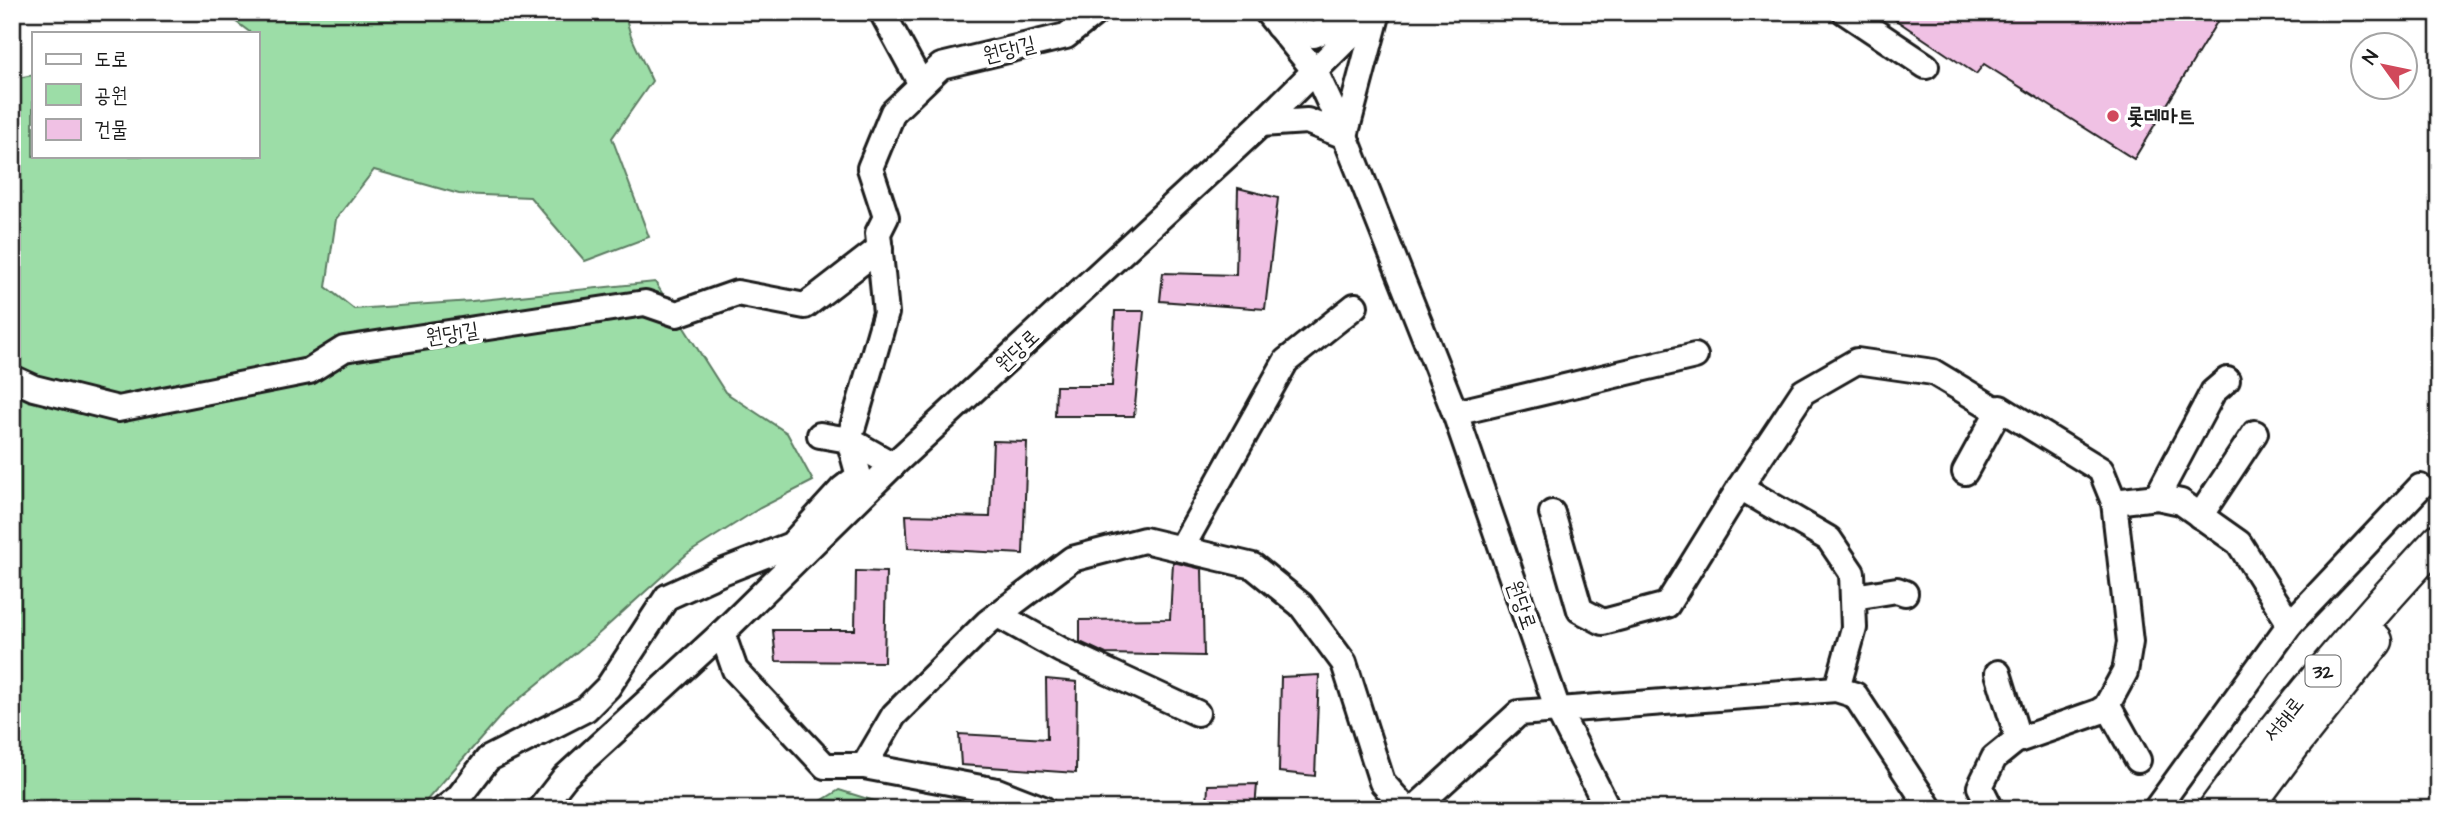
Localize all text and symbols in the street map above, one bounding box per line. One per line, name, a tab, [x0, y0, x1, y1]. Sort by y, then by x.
street label: 원당1길	[980, 29, 1039, 70]
legend	[32, 32, 259, 158]
north arrow	[2350, 32, 2420, 102]
text: 도로	[94, 45, 128, 74]
text: N	[2356, 45, 2386, 70]
text: 공원	[94, 81, 128, 110]
place label: 롯데마트	[2127, 102, 2195, 131]
marker: 롯데마트	[2105, 108, 2121, 124]
text: 건물	[94, 115, 128, 144]
street label: 원당1길	[423, 315, 481, 352]
street label: 원당로	[989, 322, 1046, 378]
street label: 원당로	[1500, 576, 1543, 634]
road number: 32	[2306, 656, 2340, 686]
street label: 서해로	[2256, 690, 2311, 748]

